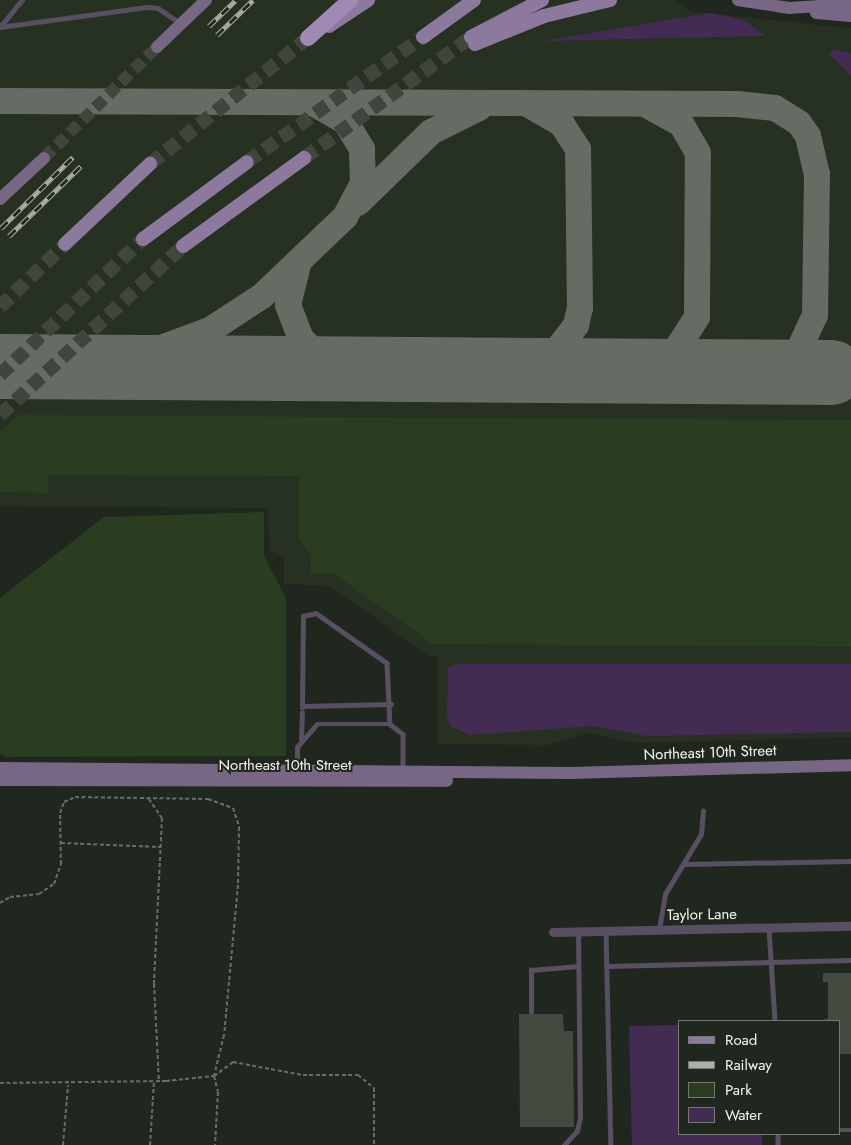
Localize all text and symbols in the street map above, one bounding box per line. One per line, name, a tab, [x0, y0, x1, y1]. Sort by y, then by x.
street label: Northeast 10th Street	[643, 742, 777, 764]
street label: Northeast 10th Street	[218, 757, 352, 775]
street label: Taylor Lane	[667, 905, 737, 925]
legend	[678, 1020, 841, 1135]
text: Road	[725, 1029, 757, 1051]
text: Railway	[725, 1054, 772, 1076]
text: Park	[725, 1079, 752, 1101]
text: Water	[725, 1104, 762, 1126]

